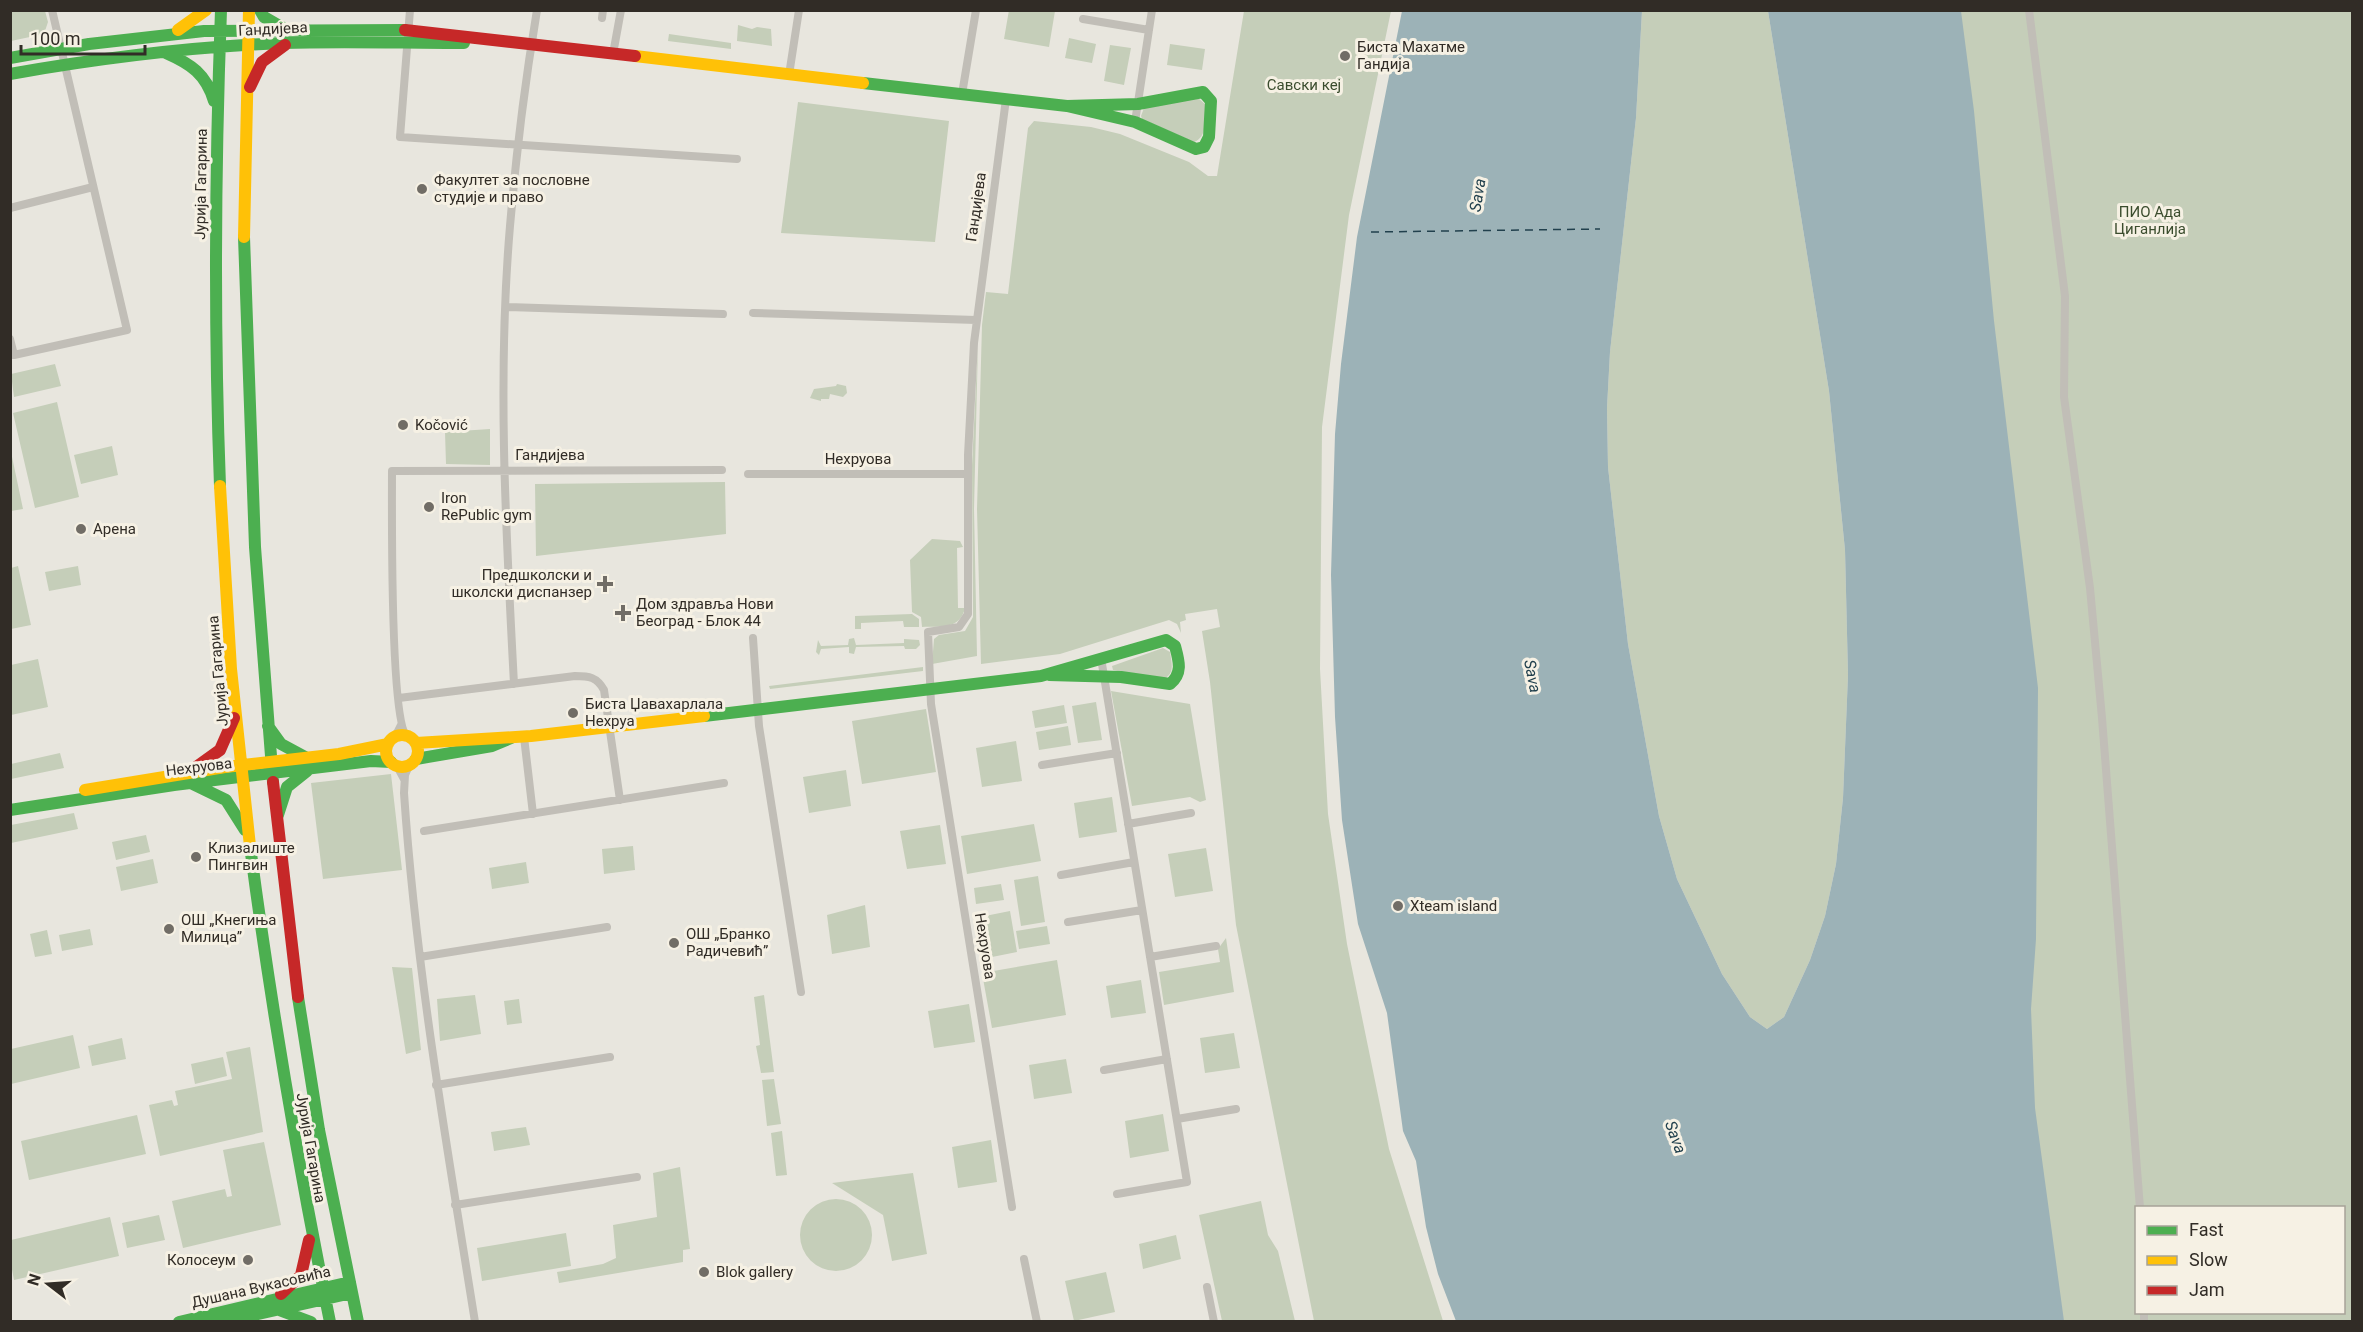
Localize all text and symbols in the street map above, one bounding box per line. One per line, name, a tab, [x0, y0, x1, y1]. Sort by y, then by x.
scale bar	[21, 18, 146, 56]
street label: Гандијева	[238, 18, 308, 40]
text: 100 m	[30, 28, 81, 49]
place label: Биста Махатме Гандија	[1357, 38, 1465, 73]
marker: Биста Махатме Гандија	[1338, 49, 1352, 63]
park label: Савски кеј	[1267, 76, 1341, 94]
street label: Јурија Гагарина	[191, 128, 211, 240]
place label: Факултет за пословне студије и право	[434, 171, 590, 206]
street label: Гандијева	[962, 171, 990, 243]
water label: Sava	[1465, 177, 1489, 213]
marker: Факултет за пословне студије и право	[415, 182, 429, 196]
park label: ПИО Ада Циганлија	[2114, 203, 2186, 238]
place label: Kočović	[415, 416, 468, 434]
marker: Kočović	[396, 418, 410, 432]
street label: Гандијева	[515, 446, 585, 464]
street label: Нехруова	[825, 450, 891, 468]
place label: Iron RePublic gym	[441, 489, 532, 524]
marker: Iron RePublic gym	[422, 500, 436, 514]
place label: Арена	[93, 520, 136, 538]
marker: Арена	[74, 522, 88, 536]
place label: Предшколски и школски диспанзер	[451, 566, 592, 601]
marker: Предшколски и школски диспанзер	[596, 575, 614, 593]
place label: Дом здравља Нови Београд - Блок 44	[636, 595, 774, 630]
marker: Дом здравља Нови Београд - Блок 44	[614, 604, 632, 622]
street label: Јурија Гагарина	[204, 615, 232, 727]
water label: Sava	[1520, 658, 1545, 694]
place label: Биста Џавахарлала Нехруа	[585, 695, 723, 730]
marker: Биста Џавахарлала Нехруа	[566, 706, 580, 720]
street label: Нехруова	[165, 754, 233, 780]
place label: Клизалиште Пингвин	[208, 839, 295, 874]
marker: Клизалиште Пингвин	[189, 850, 203, 864]
place label: Xteam island	[1410, 897, 1497, 915]
marker: Xteam island	[1391, 899, 1405, 913]
place label: ОШ „Кнегиња Милица”	[181, 911, 276, 946]
street label: Нехруова	[971, 912, 999, 980]
marker: ОШ „Кнегиња Милица”	[162, 922, 176, 936]
place label: ОШ „Бранко Радичевић”	[686, 925, 771, 960]
marker: ОШ „Бранко Радичевић”	[667, 936, 681, 950]
street label: Јурија Гагарина	[292, 1092, 330, 1204]
water label: Sava	[1661, 1118, 1690, 1156]
legend	[2135, 1206, 2345, 1314]
text: Fast	[2189, 1219, 2224, 1240]
text: Slow	[2189, 1249, 2228, 1270]
place label: Колосеум	[167, 1251, 236, 1269]
marker: Колосеум	[241, 1253, 255, 1267]
north arrow	[18, 1254, 78, 1314]
street label: Душана Вукасовића	[190, 1262, 332, 1312]
place label: Blok gallery	[716, 1263, 793, 1281]
marker: Blok gallery	[697, 1265, 711, 1279]
text: N	[23, 1272, 45, 1288]
text: Jam	[2189, 1279, 2225, 1300]

